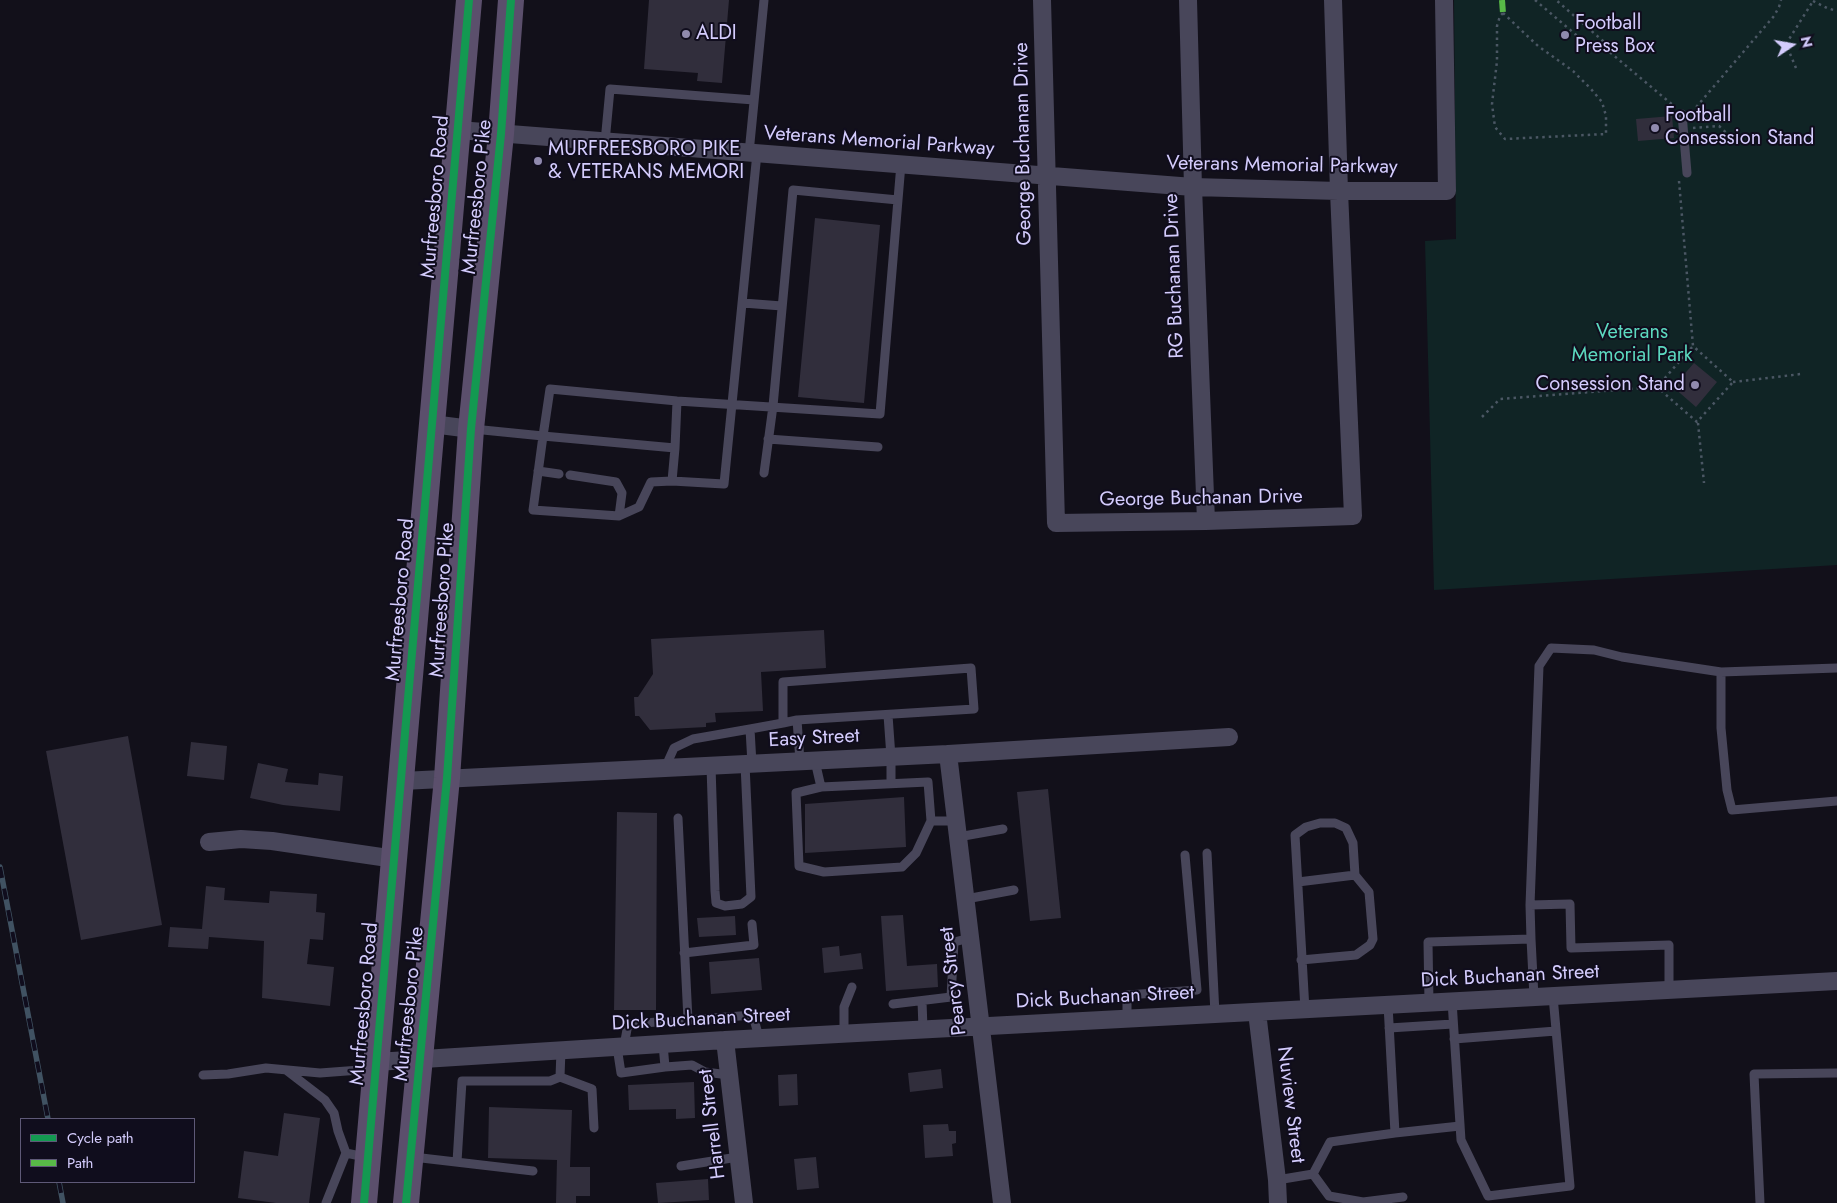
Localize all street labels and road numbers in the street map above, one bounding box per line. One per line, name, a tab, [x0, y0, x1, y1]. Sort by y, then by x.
street label: George Buchanan Drive	[1010, 42, 1038, 246]
street label: Murfreesboro Road	[417, 115, 455, 279]
street label: Murfreesboro Pike	[458, 119, 498, 275]
street label: Veterans Memorial Parkway	[763, 122, 995, 162]
street label: Veterans Memorial Parkway	[1166, 152, 1398, 180]
street label: RG Buchanan Drive	[1160, 193, 1190, 359]
street label: George Buchanan Drive	[1099, 485, 1303, 513]
street label: Murfreesboro Road	[382, 518, 420, 682]
street label: Murfreesboro Pike	[426, 522, 460, 678]
street label: Easy Street	[768, 725, 860, 753]
street label: Murfreesboro Road	[346, 922, 384, 1086]
street label: Pearcy Street	[935, 925, 973, 1037]
street label: Murfreesboro Pike	[390, 926, 430, 1082]
street label: Dick Buchanan Street	[1420, 960, 1600, 994]
street label: Dick Buchanan Street	[1015, 981, 1195, 1015]
street label: Dick Buchanan Street	[611, 1003, 791, 1037]
street label: Nuview Street	[1271, 1045, 1309, 1165]
street label: Harrell Street	[694, 1068, 732, 1180]

